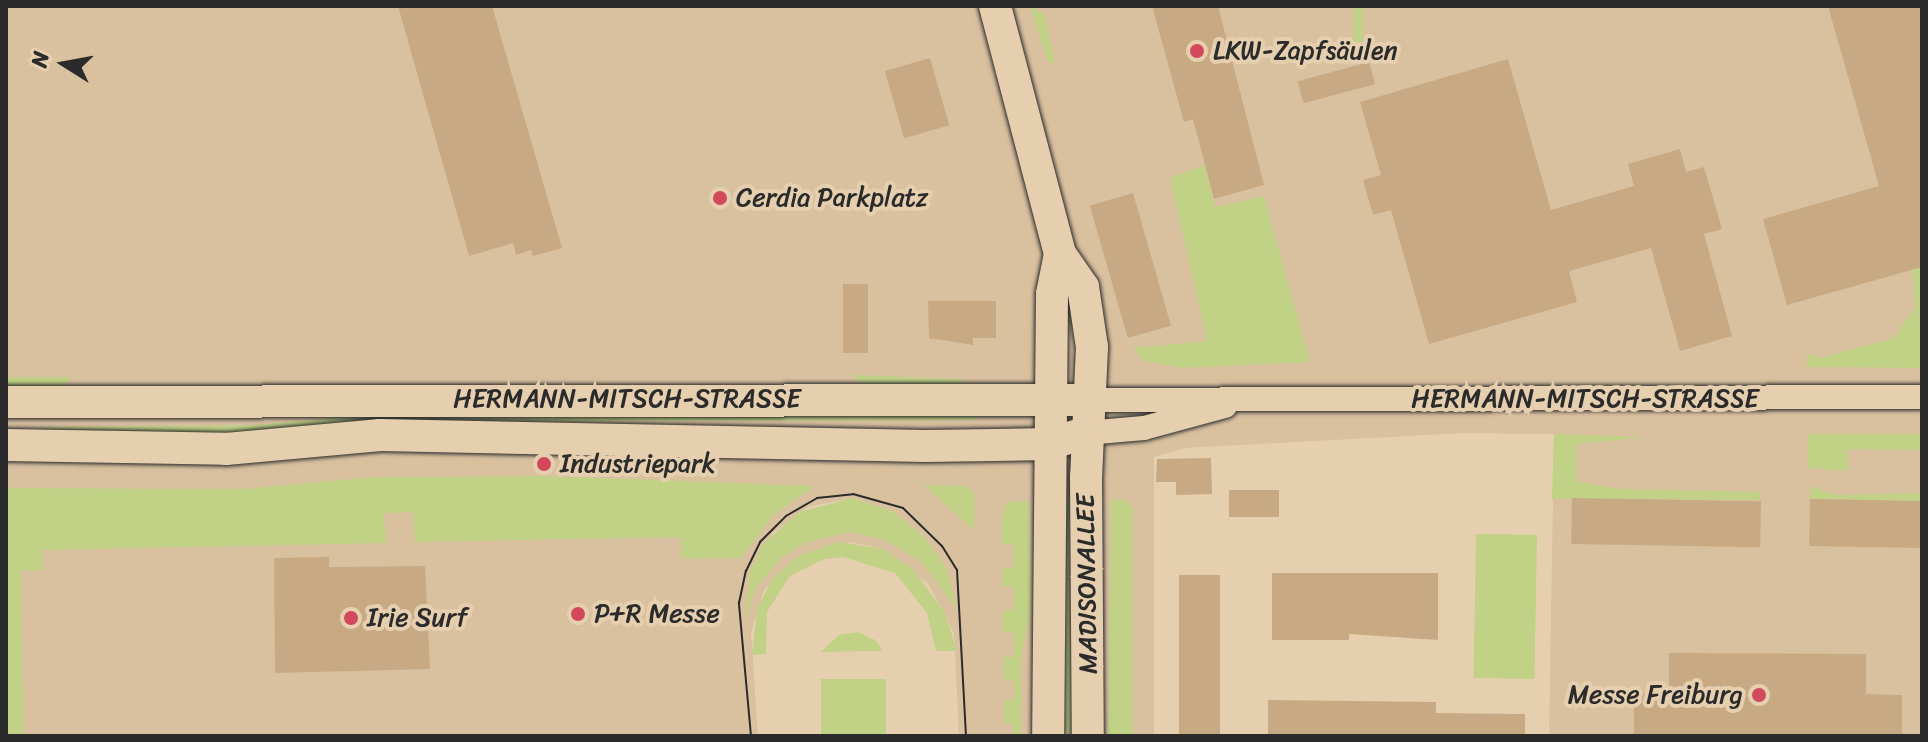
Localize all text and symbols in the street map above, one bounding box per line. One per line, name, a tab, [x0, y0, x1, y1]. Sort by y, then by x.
north arrow	[24, 24, 104, 104]
place label: LKW-Zapfsäulen	[1213, 35, 1397, 67]
marker: LKW-Zapfsäulen	[1188, 42, 1206, 60]
text: N	[19, 48, 61, 71]
place label: Cerdia Parkplatz	[736, 182, 928, 214]
marker: Cerdia Parkplatz	[711, 189, 729, 207]
street label: HERMANN-MITSCH-STRASSE	[453, 383, 801, 415]
street label: HERMANN-MITSCH-STRASSE	[1411, 383, 1759, 415]
place label: Industriepark	[560, 448, 716, 480]
marker: Industriepark	[535, 455, 553, 473]
street label: MADISONALLEE	[1070, 493, 1104, 675]
place label: P+R Messe	[594, 598, 720, 630]
place label: Irie Surf	[367, 602, 467, 634]
marker: P+R Messe	[569, 605, 587, 623]
marker: Irie Surf	[342, 609, 360, 627]
place label: Messe Freiburg	[1567, 679, 1743, 711]
marker: Messe Freiburg	[1750, 686, 1768, 704]

